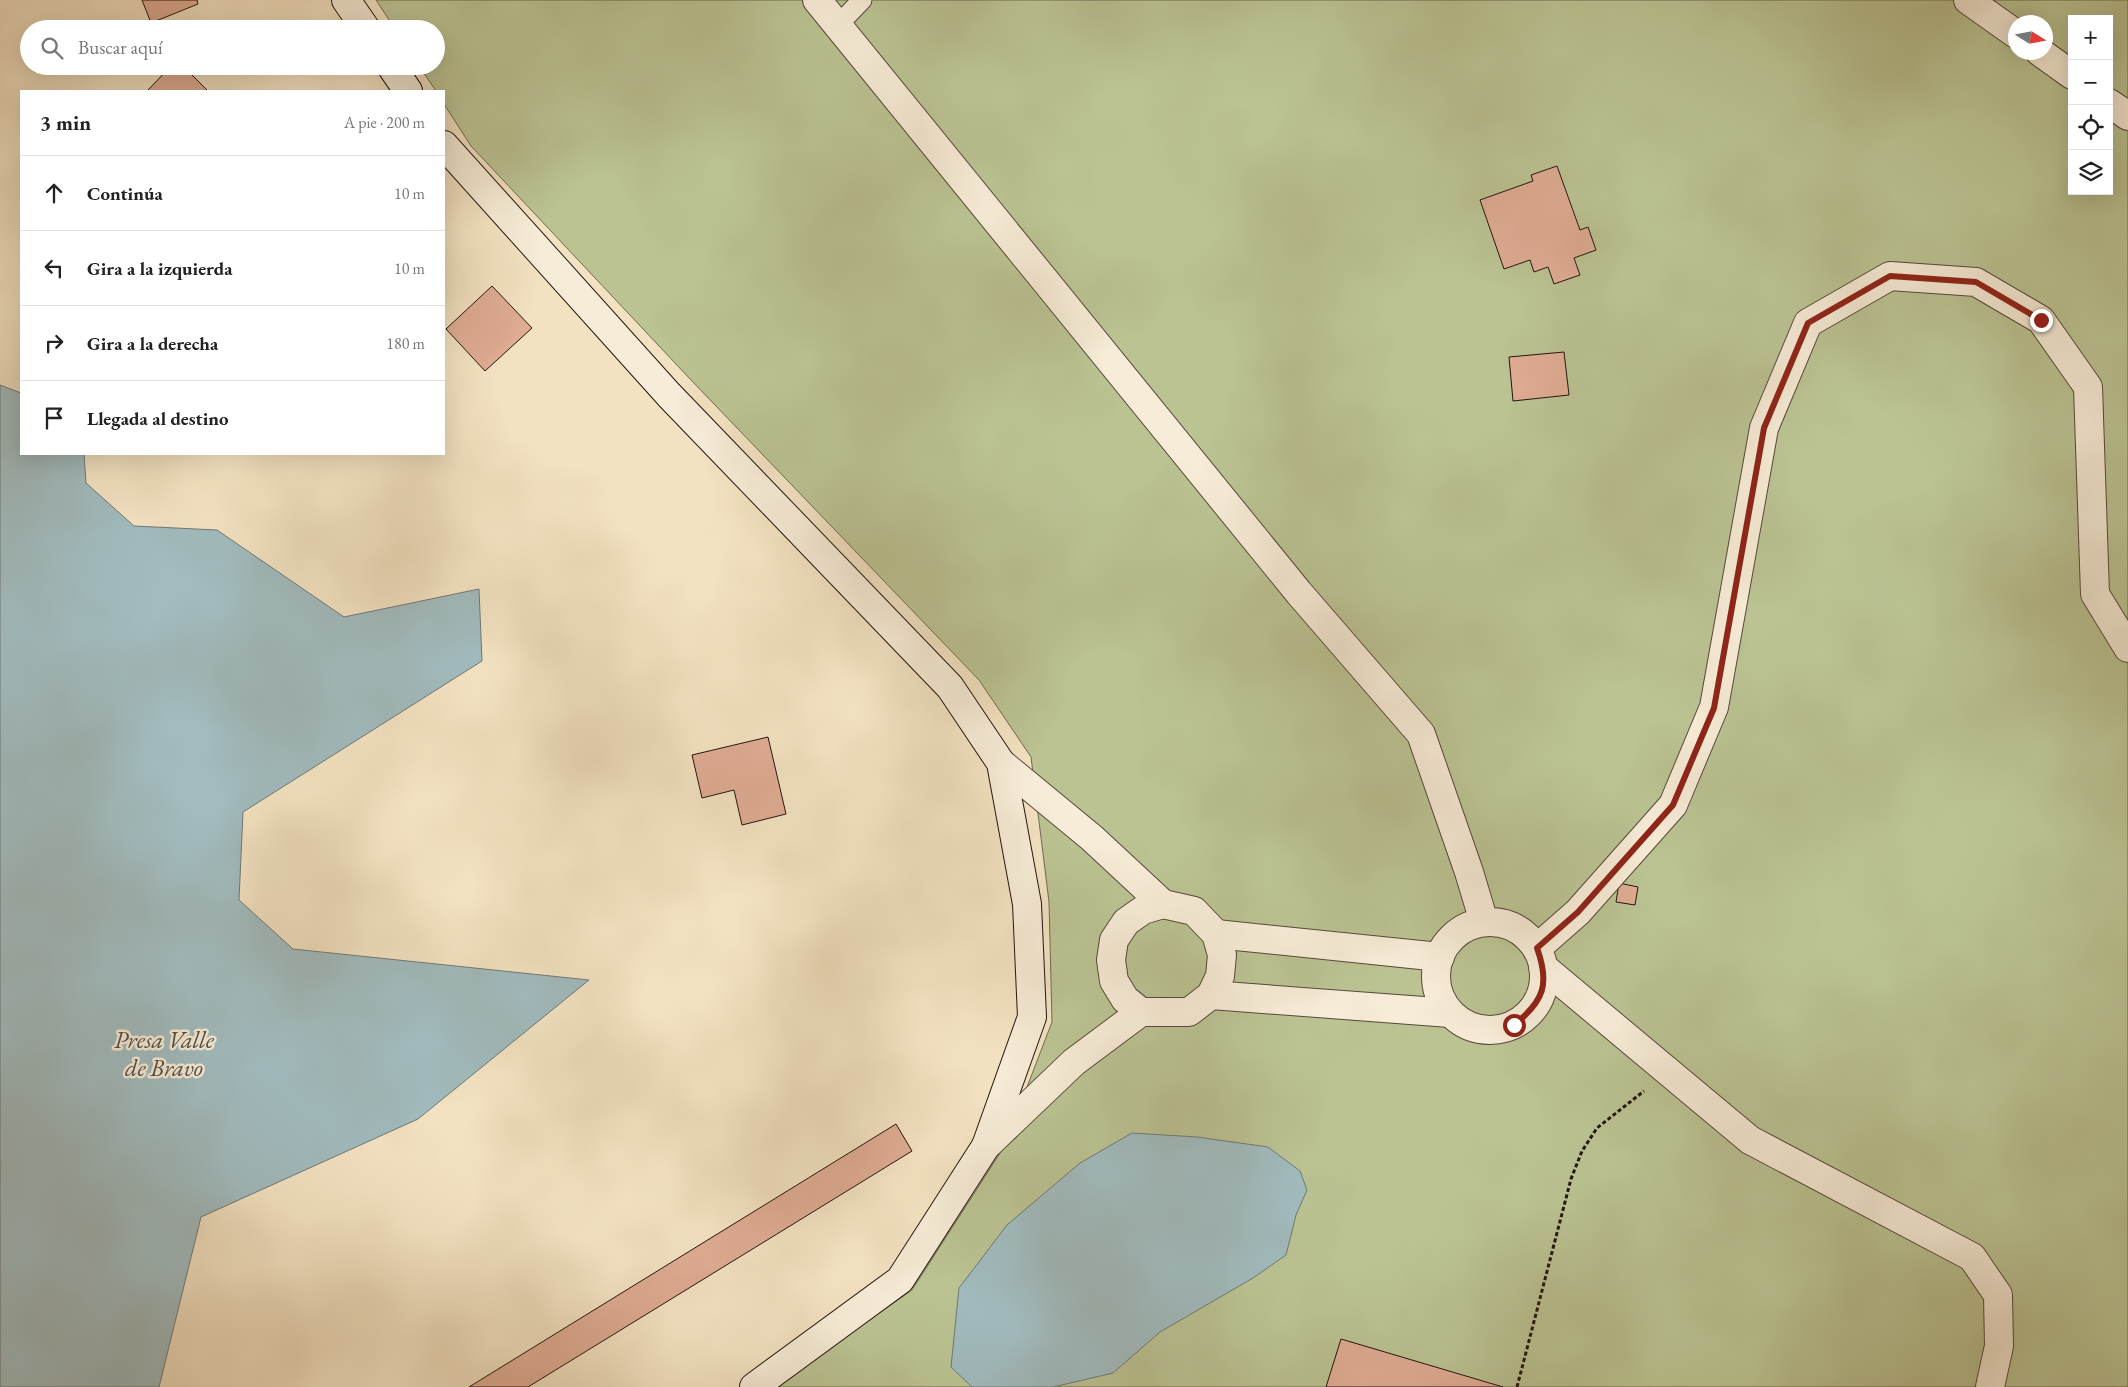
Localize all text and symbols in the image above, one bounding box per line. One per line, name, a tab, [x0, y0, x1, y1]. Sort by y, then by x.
north arrow	[2008, 15, 2053, 60]
map controls	[2068, 15, 2113, 195]
button: +	[2068, 15, 2113, 60]
search box	[20, 20, 445, 75]
icon: search	[38, 34, 66, 62]
text: Buscar aquí	[78, 35, 163, 60]
button: −	[2068, 60, 2113, 105]
button: locate	[2068, 105, 2113, 150]
text: 3 min	[40, 109, 91, 136]
text: A pie · 200 m	[344, 112, 425, 133]
button: layers	[2068, 150, 2113, 195]
icon: ahead	[40, 179, 68, 207]
text: Continúa	[87, 181, 163, 206]
text: 10 m	[394, 183, 425, 204]
icon: left	[40, 254, 68, 282]
text: Gira a la izquierda	[87, 256, 233, 281]
text: 10 m	[394, 258, 425, 279]
route end	[2030, 309, 2053, 332]
icon: right	[40, 329, 68, 357]
text: Gira a la derecha	[87, 331, 218, 356]
text: 180 m	[386, 333, 425, 354]
icon: arrive	[40, 404, 68, 432]
text: Llegada al destino	[87, 406, 229, 431]
route start	[1503, 1014, 1526, 1037]
water label: Presa Valle de Bravo	[114, 1024, 215, 1083]

